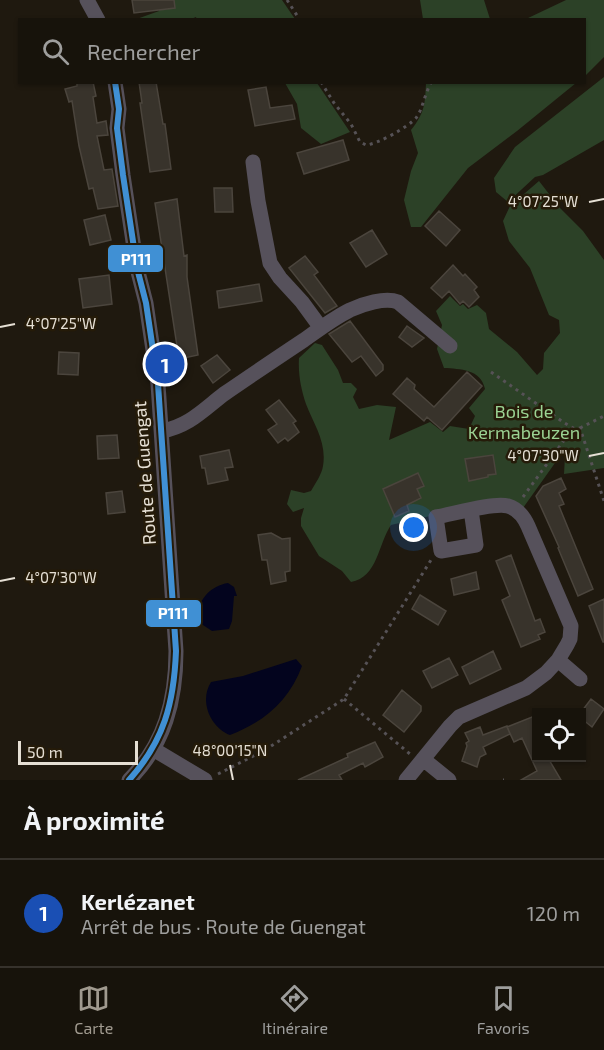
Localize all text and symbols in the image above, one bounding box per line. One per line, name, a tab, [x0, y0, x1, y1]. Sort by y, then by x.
search box	[18, 18, 586, 84]
icon: search	[39, 35, 72, 68]
text: Rechercher	[87, 38, 200, 64]
text: 4°07'25"W	[508, 192, 578, 210]
line badge: P111	[107, 244, 164, 273]
text: P111	[121, 249, 151, 268]
text: 4°07'25"W	[26, 314, 96, 332]
pin: 1	[146, 342, 184, 386]
street label: Route de Guengat	[128, 400, 160, 546]
park label: Bois de Kermabeuzen	[468, 400, 580, 443]
text: 4°07'30"W	[507, 446, 579, 464]
your location	[399, 513, 428, 542]
text: 4°07'30"W	[25, 568, 97, 586]
line badge: P111	[145, 599, 202, 628]
text: P111	[158, 603, 188, 622]
map controls	[532, 708, 586, 762]
button: locate	[532, 708, 586, 762]
scale bar	[18, 738, 138, 766]
text: 48°00'15"N	[193, 741, 267, 759]
text: 50 m	[27, 742, 63, 761]
text: À proximité	[24, 804, 165, 835]
text: Kerlézanet	[81, 888, 195, 914]
text: 1	[39, 901, 48, 925]
text: 120 m	[527, 901, 580, 925]
text: Arrêt de bus · Route de Guengat	[81, 914, 366, 938]
tab: Carte	[74, 982, 113, 1037]
tab: Itinéraire	[262, 982, 328, 1037]
tab: Favoris	[477, 982, 530, 1037]

